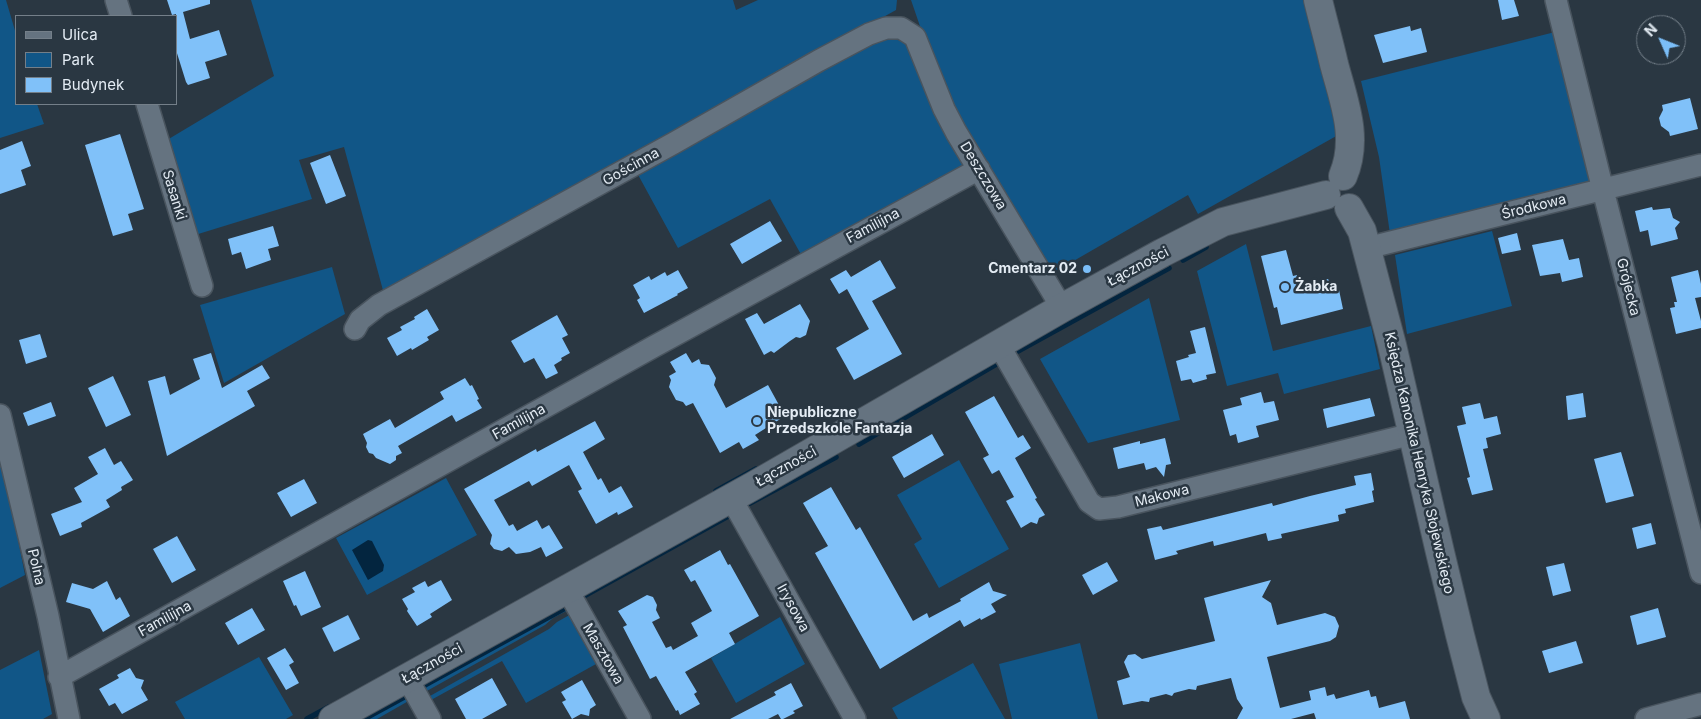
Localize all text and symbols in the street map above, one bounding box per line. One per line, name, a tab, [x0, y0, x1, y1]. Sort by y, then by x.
legend	[15, 15, 178, 105]
north arrow	[1636, 15, 1686, 65]
text: N	[1641, 20, 1660, 40]
text: Ulica	[62, 25, 98, 44]
text: Park	[62, 50, 94, 69]
text: Budynek	[62, 75, 124, 94]
street label: Deszczowa	[956, 139, 1010, 213]
street label: Gościnna	[600, 145, 662, 189]
street label: Sasanki	[158, 168, 190, 222]
street label: Środkowa	[1500, 191, 1568, 223]
street label: Familijna	[844, 205, 902, 247]
street label: Łączności	[1104, 244, 1172, 290]
street label: Grójecka	[1613, 256, 1643, 318]
place label: Cmentarz 02	[988, 261, 1077, 277]
marker: Cmentarz 02	[1081, 263, 1093, 275]
place label: Żabka	[1295, 279, 1337, 295]
marker: Żabka	[1279, 281, 1291, 293]
street label: Księdza Kanonika Henryka Słojewskiego	[1381, 330, 1457, 596]
street label: Familijna	[490, 401, 548, 443]
place label: Niepubliczne Przedszkole Fantazja	[767, 405, 912, 438]
marker: Niepubliczne Przedszkole Fantazja	[751, 415, 763, 427]
street label: Łączności	[753, 443, 819, 491]
street label: Makowa	[1133, 481, 1191, 511]
street label: Polna	[24, 547, 48, 587]
street label: Irysowa	[773, 581, 813, 635]
street label: Familijna	[136, 598, 194, 640]
street label: Masztowa	[579, 621, 627, 687]
street label: Łączności	[399, 640, 465, 688]

